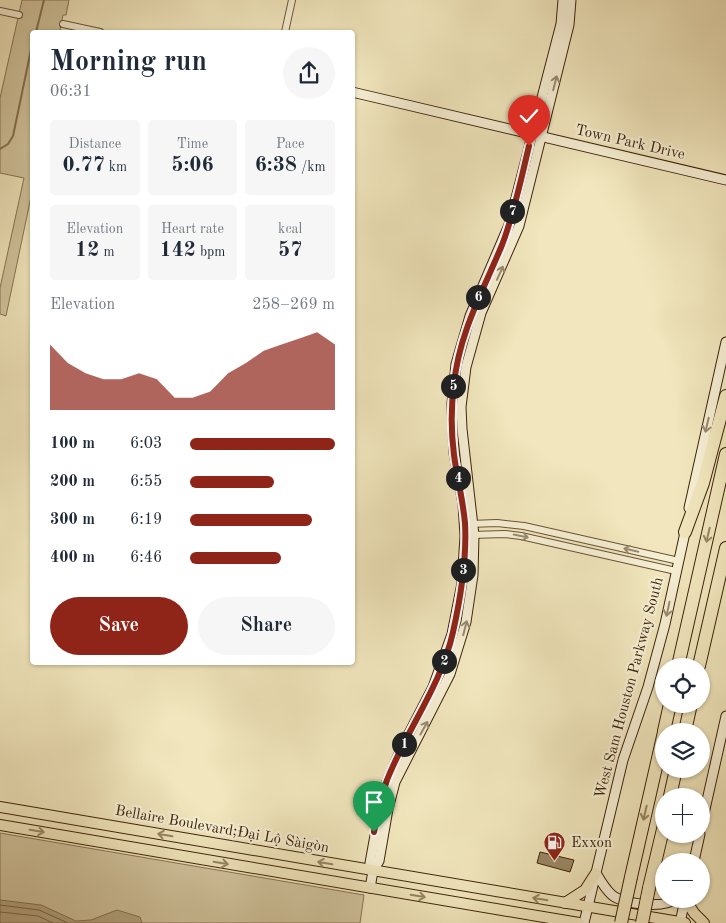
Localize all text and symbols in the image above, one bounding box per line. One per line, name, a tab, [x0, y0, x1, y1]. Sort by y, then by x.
button: share	[283, 47, 335, 99]
text: Morning run	[50, 49, 207, 77]
one-way arrow	[551, 76, 560, 92]
text: 06:31	[50, 84, 92, 100]
pin	[508, 95, 550, 146]
icon: check	[515, 102, 543, 130]
street label: Town Park Drive	[574, 123, 686, 163]
text: Distance	[68, 137, 121, 151]
text: Time	[177, 137, 208, 151]
text: Pace	[276, 137, 304, 151]
text: 0.77	[62, 155, 105, 176]
text: 5:06	[171, 155, 214, 176]
text: 6:38	[255, 155, 297, 176]
text: km	[105, 160, 127, 174]
text: /km	[297, 160, 326, 174]
pin: 7	[500, 198, 524, 224]
text: 7	[508, 204, 517, 218]
text: Elevation	[66, 222, 123, 236]
text: Heart rate	[161, 222, 224, 236]
text: kcal	[278, 222, 302, 236]
text: 12	[75, 240, 99, 261]
text: 142	[159, 240, 196, 261]
text: 57	[278, 240, 302, 261]
text: m	[99, 245, 115, 259]
text: bpm	[196, 245, 226, 259]
one-way arrow	[496, 266, 506, 281]
pin: 6	[466, 284, 490, 310]
text: 6	[474, 290, 483, 304]
text: Elevation	[50, 297, 115, 313]
text: 258–269 m	[252, 297, 335, 313]
pin: 5	[440, 374, 466, 398]
text: 5	[449, 379, 458, 393]
one-way arrow	[702, 417, 711, 433]
text: 100 m	[50, 436, 95, 452]
text: 6:03	[130, 436, 162, 452]
pin: 4	[446, 466, 470, 490]
text: 4	[454, 471, 463, 485]
text: 200 m	[50, 474, 95, 490]
text: 6:55	[130, 474, 162, 490]
text: 300 m	[50, 512, 95, 528]
text: 6:19	[130, 512, 162, 528]
one-way arrow	[703, 527, 712, 543]
one-way arrow	[513, 532, 529, 542]
one-way arrow	[624, 545, 640, 554]
text: 400 m	[50, 550, 95, 566]
text: 6:46	[130, 550, 162, 566]
pin: 3	[450, 558, 476, 582]
text: 3	[459, 563, 468, 577]
street label: West Sam Houston Parkway South	[593, 576, 667, 800]
button: Save	[50, 597, 188, 655]
button: Share	[198, 597, 335, 655]
one-way arrow	[663, 600, 673, 616]
one-way arrow	[461, 620, 470, 636]
pin: 2	[432, 648, 456, 674]
text: 2	[440, 654, 449, 668]
map controls	[655, 658, 710, 908]
button: locate	[655, 658, 710, 713]
one-way arrow	[419, 720, 429, 735]
button: layers	[655, 723, 710, 778]
pin: 1	[392, 732, 416, 756]
text: 1	[400, 737, 409, 751]
pin	[353, 781, 395, 832]
icon: arrive	[360, 788, 388, 816]
button: +	[655, 788, 710, 843]
street label: Bellaire Boulevard;Đại Lộ Sàigòn	[114, 804, 330, 856]
one-way arrow	[640, 805, 650, 821]
one-way arrow	[28, 827, 44, 837]
one-way arrow	[157, 830, 173, 840]
fuel station icon: Exxon	[543, 831, 567, 862]
place label: Exxon	[571, 836, 612, 851]
button: −	[655, 853, 710, 908]
one-way arrow	[317, 857, 333, 867]
one-way arrow	[212, 858, 228, 868]
one-way arrow	[410, 891, 426, 901]
one-way arrow	[532, 893, 548, 903]

